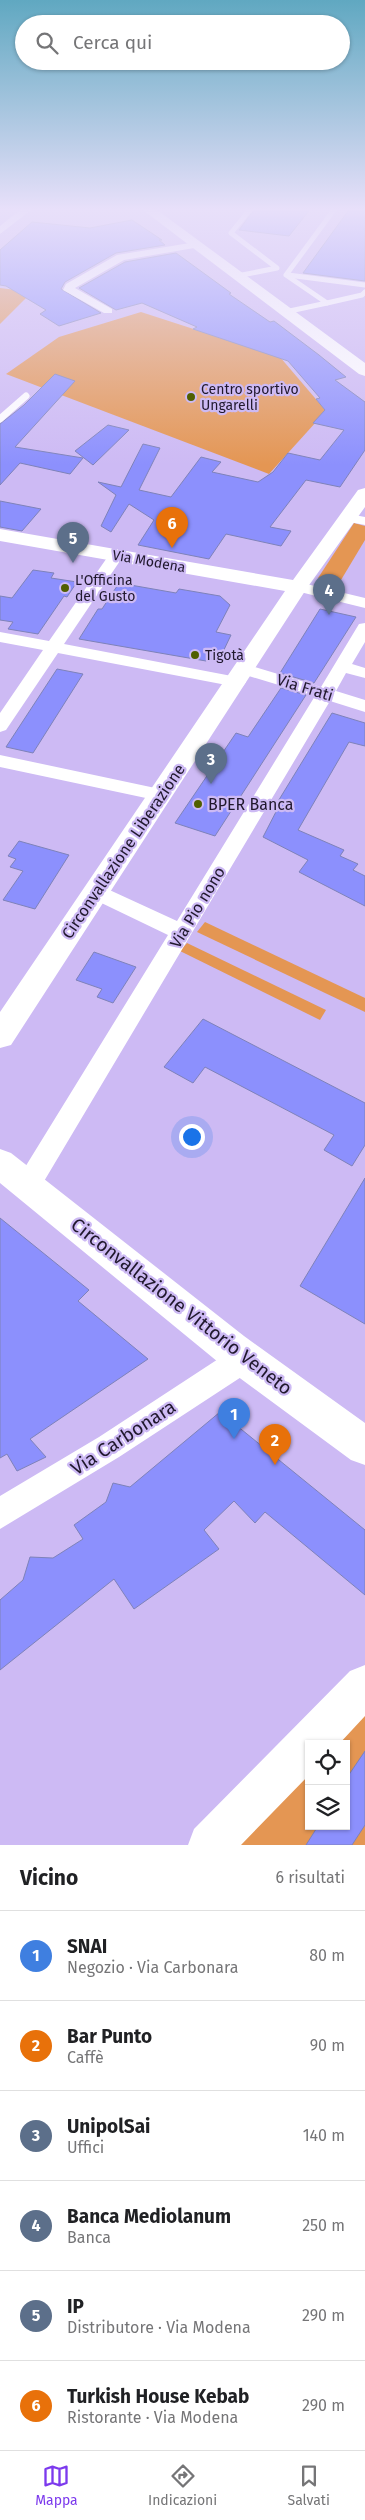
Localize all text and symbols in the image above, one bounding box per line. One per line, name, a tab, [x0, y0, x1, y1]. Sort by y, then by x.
search box	[15, 15, 350, 70]
icon: search	[33, 29, 61, 57]
text: Cerca qui	[73, 31, 152, 54]
place label: Centro sportivo Ungarelli	[201, 381, 299, 414]
marker: Centro sportivo Ungarelli	[185, 391, 197, 403]
pin: 6	[156, 507, 188, 548]
pin: 5	[57, 522, 89, 563]
street label: Via Modena	[111, 547, 187, 576]
place label: L'Officina del Gusto	[75, 572, 135, 605]
pin: 4	[313, 574, 345, 615]
marker: L'Officina del Gusto	[59, 582, 71, 594]
place label: Tigotà	[205, 647, 244, 664]
marker: Tigotà	[189, 649, 201, 661]
street label: Via Frati	[274, 670, 335, 705]
pin: 3	[195, 743, 227, 784]
street label: Circonvallazione Liberazione	[58, 760, 189, 942]
place label: BPER Banca	[208, 795, 294, 814]
marker: BPER Banca	[192, 798, 204, 810]
street label: Via Pio nono	[166, 863, 229, 951]
your location	[179, 1124, 205, 1150]
street label: Circonvallazione Vittorio Veneto	[67, 1213, 297, 1400]
street label: Via Carbonara	[67, 1395, 180, 1480]
pin: 1	[218, 1398, 250, 1439]
pin: 2	[259, 1424, 291, 1465]
map controls	[305, 1740, 350, 1830]
button: locate	[305, 1740, 350, 1785]
button: layers	[305, 1785, 350, 1830]
text: Vicino	[20, 1865, 78, 1891]
text: 6 risultati	[275, 1868, 345, 1887]
text: SNAI	[67, 1935, 107, 1958]
text: 1	[32, 1946, 40, 1965]
text: 80 m	[309, 1946, 345, 1965]
text: Negozio · Via Carbonara	[67, 1958, 238, 1977]
text: Bar Punto	[67, 2025, 152, 2048]
text: 2	[32, 2036, 40, 2055]
text: 90 m	[310, 2036, 345, 2055]
text: Caffè	[67, 2048, 104, 2067]
text: UnipolSai	[67, 2115, 150, 2138]
text: 3	[32, 2126, 40, 2145]
text: 140 m	[303, 2126, 345, 2145]
text: Uffici	[67, 2138, 104, 2157]
text: Banca Mediolanum	[67, 2205, 231, 2228]
text: 4	[31, 2216, 41, 2235]
text: 250 m	[302, 2216, 345, 2235]
text: Banca	[67, 2228, 111, 2247]
text: IP	[67, 2295, 84, 2318]
text: 5	[32, 2306, 40, 2325]
text: 290 m	[302, 2306, 345, 2325]
text: Distributore · Via Modena	[67, 2318, 251, 2337]
text: Turkish House Kebab	[67, 2385, 249, 2408]
text: 6	[31, 2396, 41, 2415]
text: 290 m	[302, 2396, 345, 2415]
text: Ristorante · Via Modena	[67, 2408, 238, 2427]
tab: Mappa	[35, 2462, 78, 2509]
tab: Indicazioni	[148, 2462, 217, 2509]
tab: Salvati	[288, 2462, 330, 2509]

